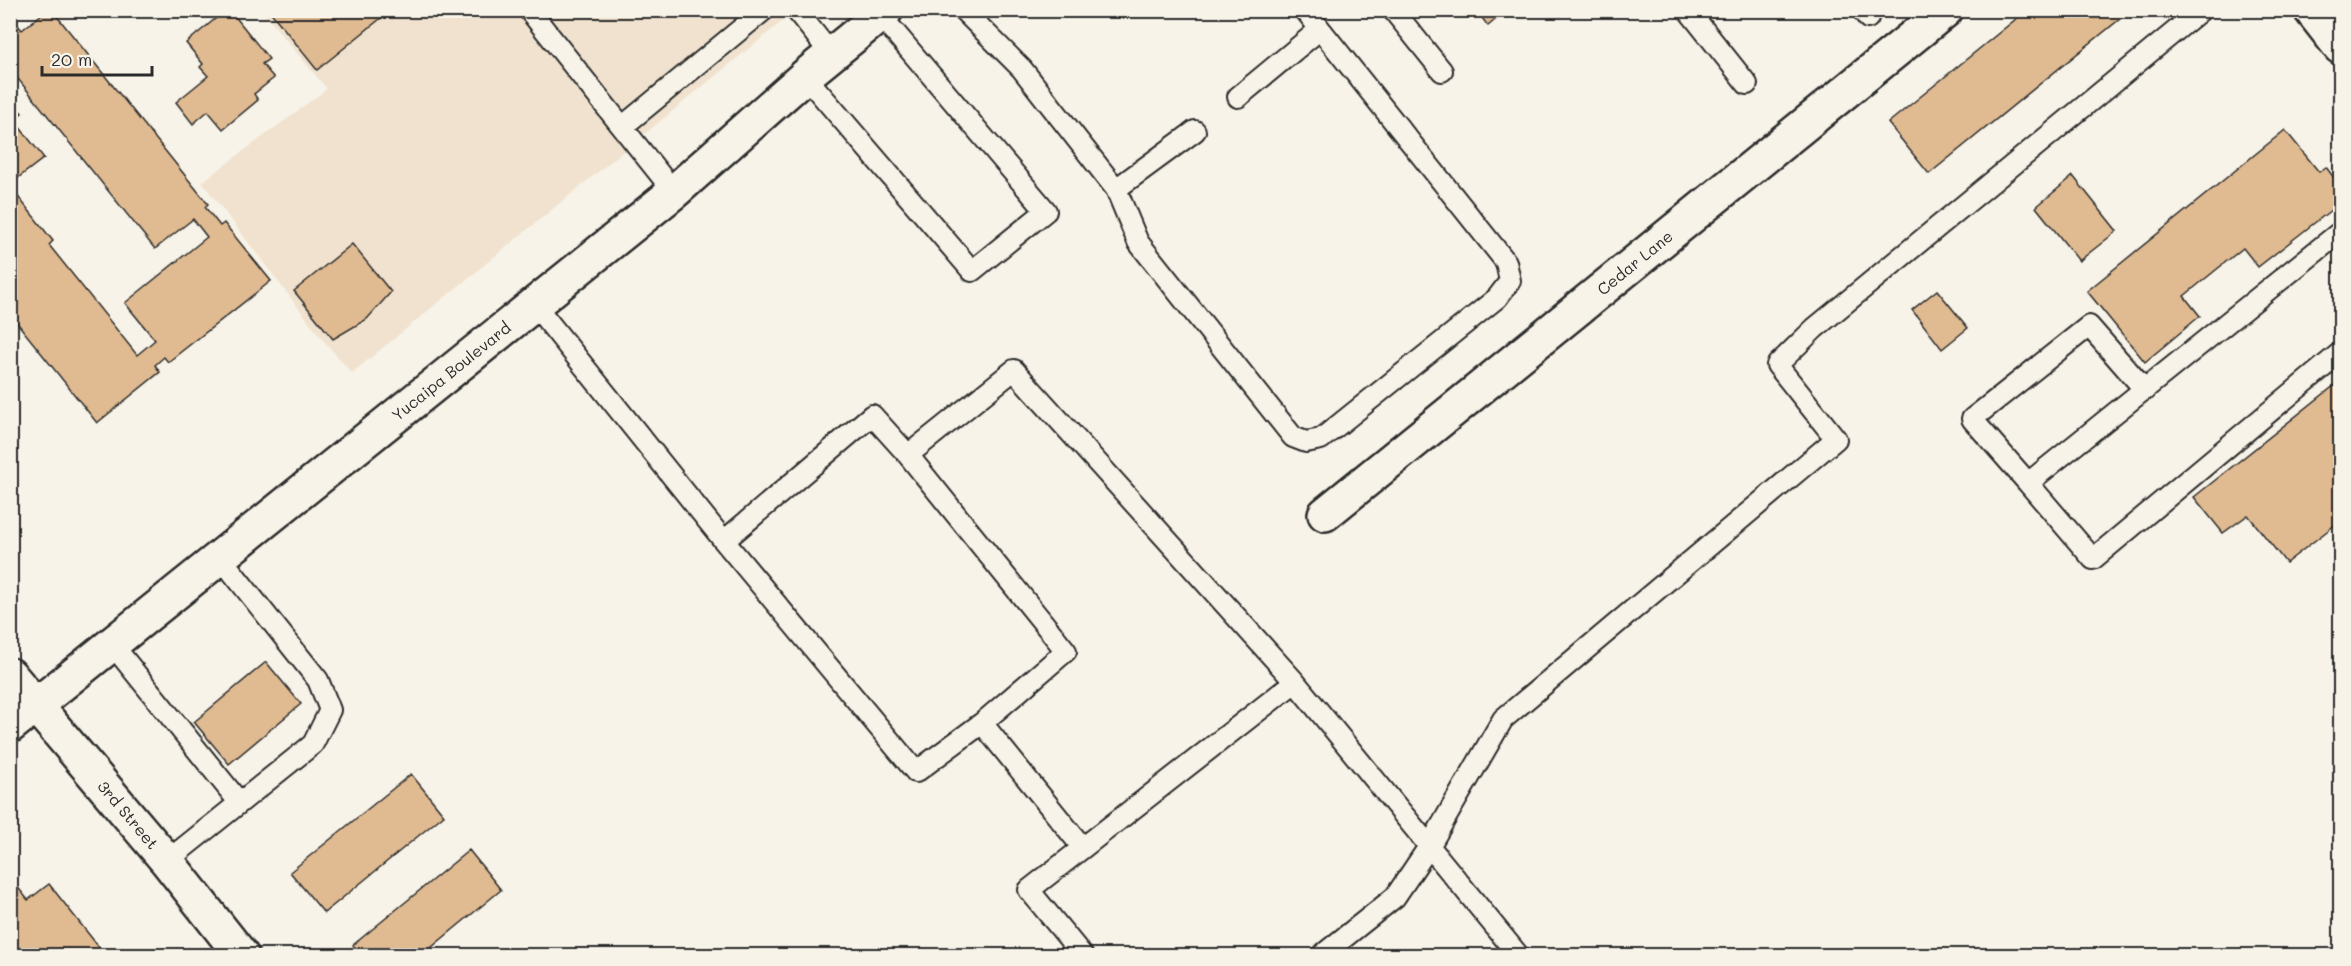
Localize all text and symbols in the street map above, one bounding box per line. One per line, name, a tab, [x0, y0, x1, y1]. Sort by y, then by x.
scale bar	[42, 39, 152, 77]
text: 20 m	[51, 47, 92, 71]
street label: Cedar Lane	[1592, 225, 1677, 299]
street label: Yucaipa Boulevard	[387, 317, 515, 425]
street label: 3rd Street	[93, 776, 163, 853]

